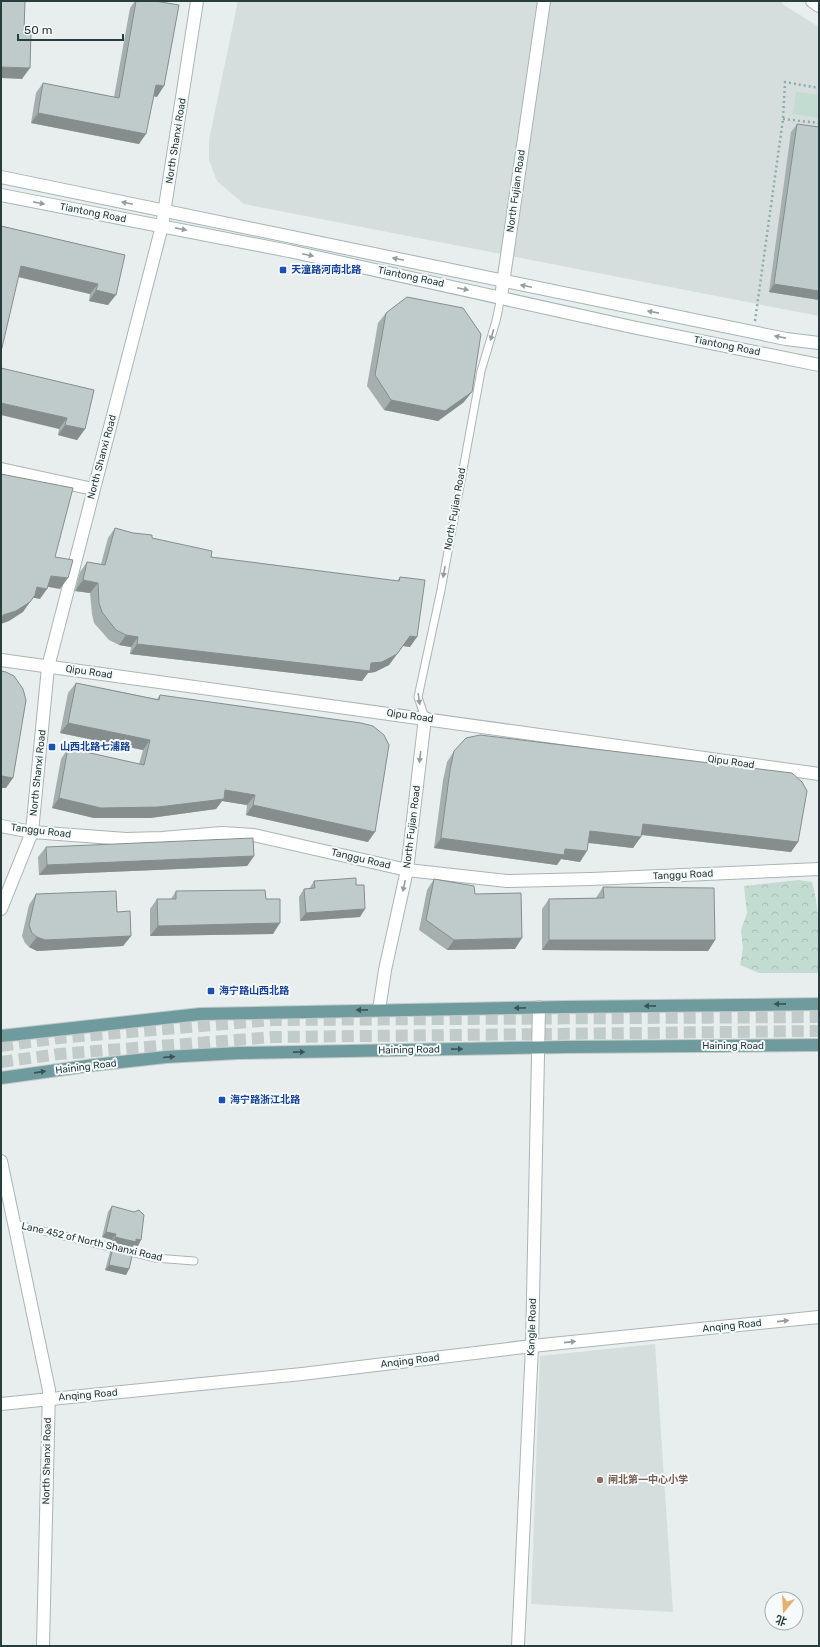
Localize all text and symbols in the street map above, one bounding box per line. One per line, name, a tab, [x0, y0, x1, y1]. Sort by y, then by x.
scale bar	[18, 16, 123, 42]
text: 50 m	[24, 23, 52, 37]
street label: North Shanxi Road	[163, 97, 189, 185]
street label: North Fujian Road	[504, 149, 528, 233]
one-way arrow	[120, 199, 133, 205]
one-way arrow	[33, 200, 45, 206]
street label: Tiantong Road	[59, 201, 127, 225]
one-way arrow	[175, 227, 187, 233]
one-way arrow	[302, 253, 314, 259]
one-way arrow	[392, 256, 404, 262]
place label: 天潼路河南北路	[291, 264, 362, 276]
street label: Tiantong Road	[377, 264, 445, 290]
marker: 天潼路河南北路	[278, 265, 288, 275]
one-way arrow	[519, 282, 532, 288]
one-way arrow	[456, 286, 469, 292]
one-way arrow	[647, 308, 659, 314]
one-way arrow	[489, 329, 495, 341]
street label: Tiantong Road	[693, 334, 761, 358]
one-way arrow	[774, 334, 787, 340]
street label: North Shanxi Road	[85, 413, 119, 500]
street label: North Fujian Road	[442, 467, 468, 551]
one-way arrow	[441, 566, 447, 578]
street label: Qipu Road	[65, 663, 113, 681]
one-way arrow	[416, 693, 423, 705]
street label: Qipu Road	[386, 707, 434, 725]
street label: North Shanxi Road	[27, 729, 49, 817]
place label: 山西北路七浦路	[60, 740, 131, 753]
marker: 山西北路七浦路	[47, 742, 57, 752]
one-way arrow	[417, 751, 423, 763]
street label: Qipu Road	[707, 753, 755, 771]
street label: North Fujian Road	[401, 785, 423, 869]
street label: Tanggu Road	[10, 821, 72, 841]
street label: Tanggu Road	[330, 846, 392, 872]
street label: Tanggu Road	[652, 867, 714, 883]
one-way arrow	[400, 880, 406, 892]
place label: 海宁路山西北路	[219, 985, 290, 997]
marker: 海宁路山西北路	[206, 986, 216, 996]
one-way arrow	[774, 1001, 786, 1008]
one-way arrow	[643, 1003, 656, 1009]
one-way arrow	[513, 1005, 526, 1011]
one-way arrow	[355, 1007, 368, 1013]
street label: Haining Road	[702, 1040, 764, 1052]
street label: Haining Road	[378, 1043, 440, 1057]
one-way arrow	[451, 1046, 463, 1053]
one-way arrow	[293, 1049, 306, 1055]
one-way arrow	[163, 1054, 175, 1061]
street label: Haining Road	[55, 1057, 117, 1077]
one-way arrow	[34, 1069, 46, 1076]
place label: 海宁路浙江北路	[230, 1094, 301, 1106]
marker: 海宁路浙江北路	[217, 1095, 227, 1105]
street label: Lane 452 of North Shanxi Road	[20, 1220, 164, 1264]
street label: Kangle Road	[525, 1298, 539, 1356]
street label: Anqing Road	[702, 1317, 762, 1335]
one-way arrow	[777, 1317, 789, 1324]
one-way arrow	[564, 1339, 576, 1345]
street label: Anqing Road	[380, 1351, 440, 1371]
street label: Anqing Road	[58, 1386, 118, 1404]
street label: North Shanxi Road	[40, 1417, 54, 1504]
place label: 闸北第一中心小学	[608, 1474, 688, 1486]
marker: 闸北第一中心小学	[595, 1475, 605, 1485]
north arrow	[764, 1591, 804, 1631]
text: 北	[774, 1612, 788, 1628]

